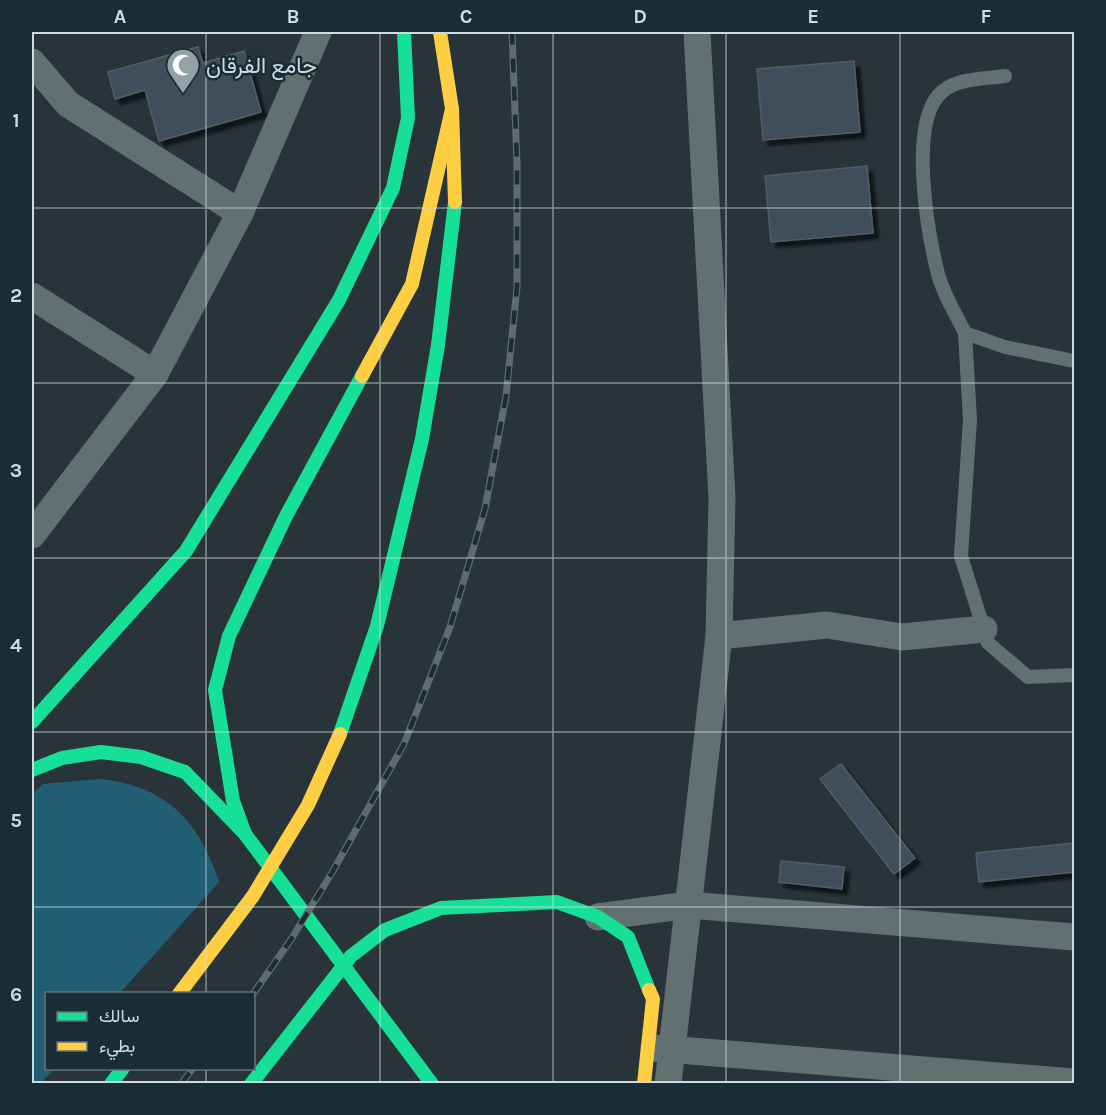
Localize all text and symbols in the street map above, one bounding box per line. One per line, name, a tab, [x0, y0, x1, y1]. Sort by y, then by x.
text: A	[114, 5, 127, 28]
text: B	[287, 5, 299, 28]
text: C	[460, 5, 472, 28]
text: D	[633, 5, 647, 28]
text: E	[807, 5, 819, 28]
text: F	[981, 5, 992, 28]
mosque icon: جامع الفرقان	[165, 47, 201, 94]
place label: جامع الفرقان	[206, 53, 317, 80]
text: 1	[12, 109, 20, 132]
text: 2	[10, 284, 22, 307]
text: 3	[10, 459, 22, 482]
text: 4	[10, 634, 22, 657]
text: 5	[10, 809, 22, 832]
text: 6	[10, 983, 22, 1006]
legend	[45, 992, 255, 1070]
text: سالك	[99, 1005, 139, 1027]
text: بطيء	[99, 1035, 135, 1061]

